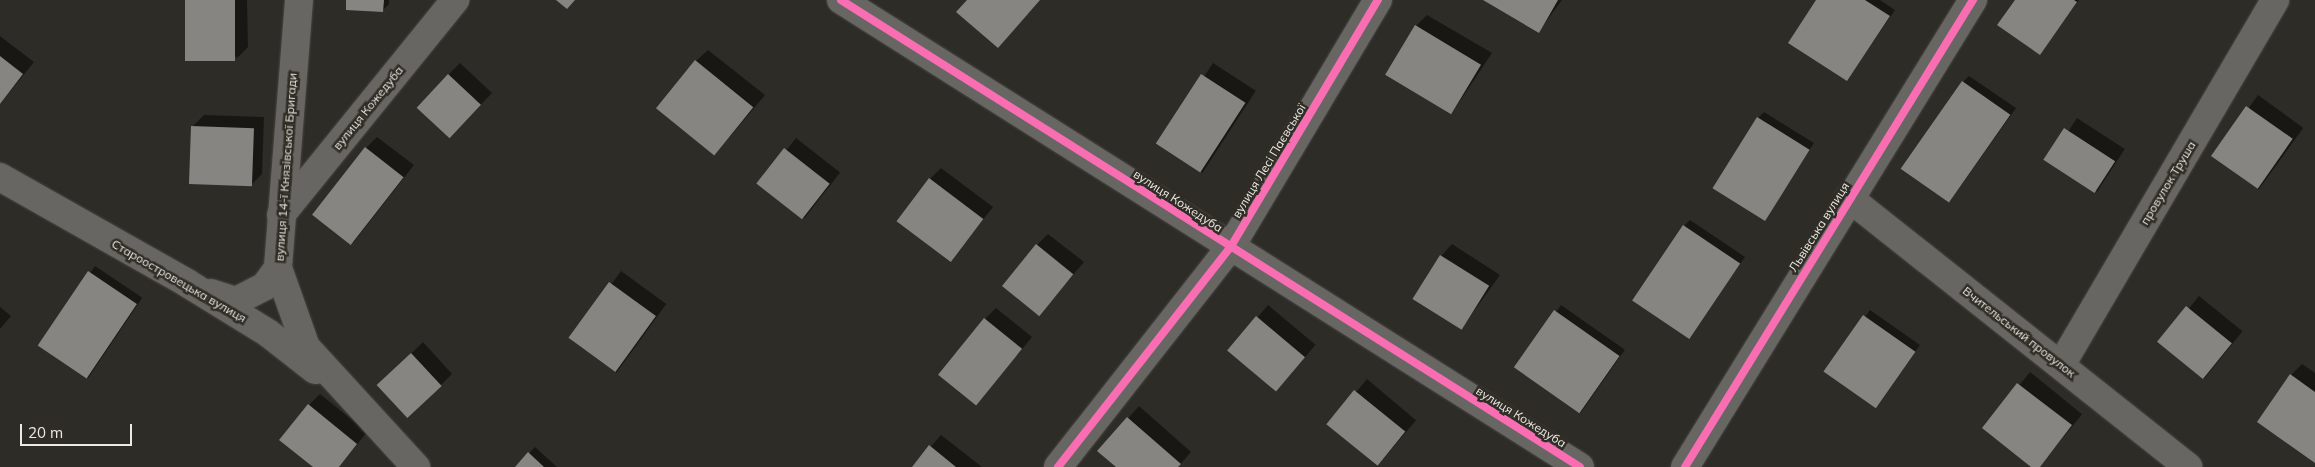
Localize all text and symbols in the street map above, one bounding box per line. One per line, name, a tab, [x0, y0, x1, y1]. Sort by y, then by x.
street label: вулиця Кожедуба	[330, 63, 406, 153]
street label: вулиця 14-ї Князівської Бригади	[272, 72, 300, 262]
street label: вулиця Лесі Паєвської	[1229, 101, 1309, 221]
street label: провулок Труша	[2137, 139, 2199, 227]
street label: вулиця Кожедуба	[1131, 167, 1225, 235]
street label: Львівська вулиця	[1786, 180, 1852, 274]
street label: Староостровецька вулиця	[109, 236, 249, 326]
street label: Вчительський провулок	[1960, 284, 2078, 380]
street label: вулиця Кожедуба	[1473, 384, 1569, 450]
scale bar	[22, 414, 135, 446]
text: 20 m	[28, 423, 63, 442]

